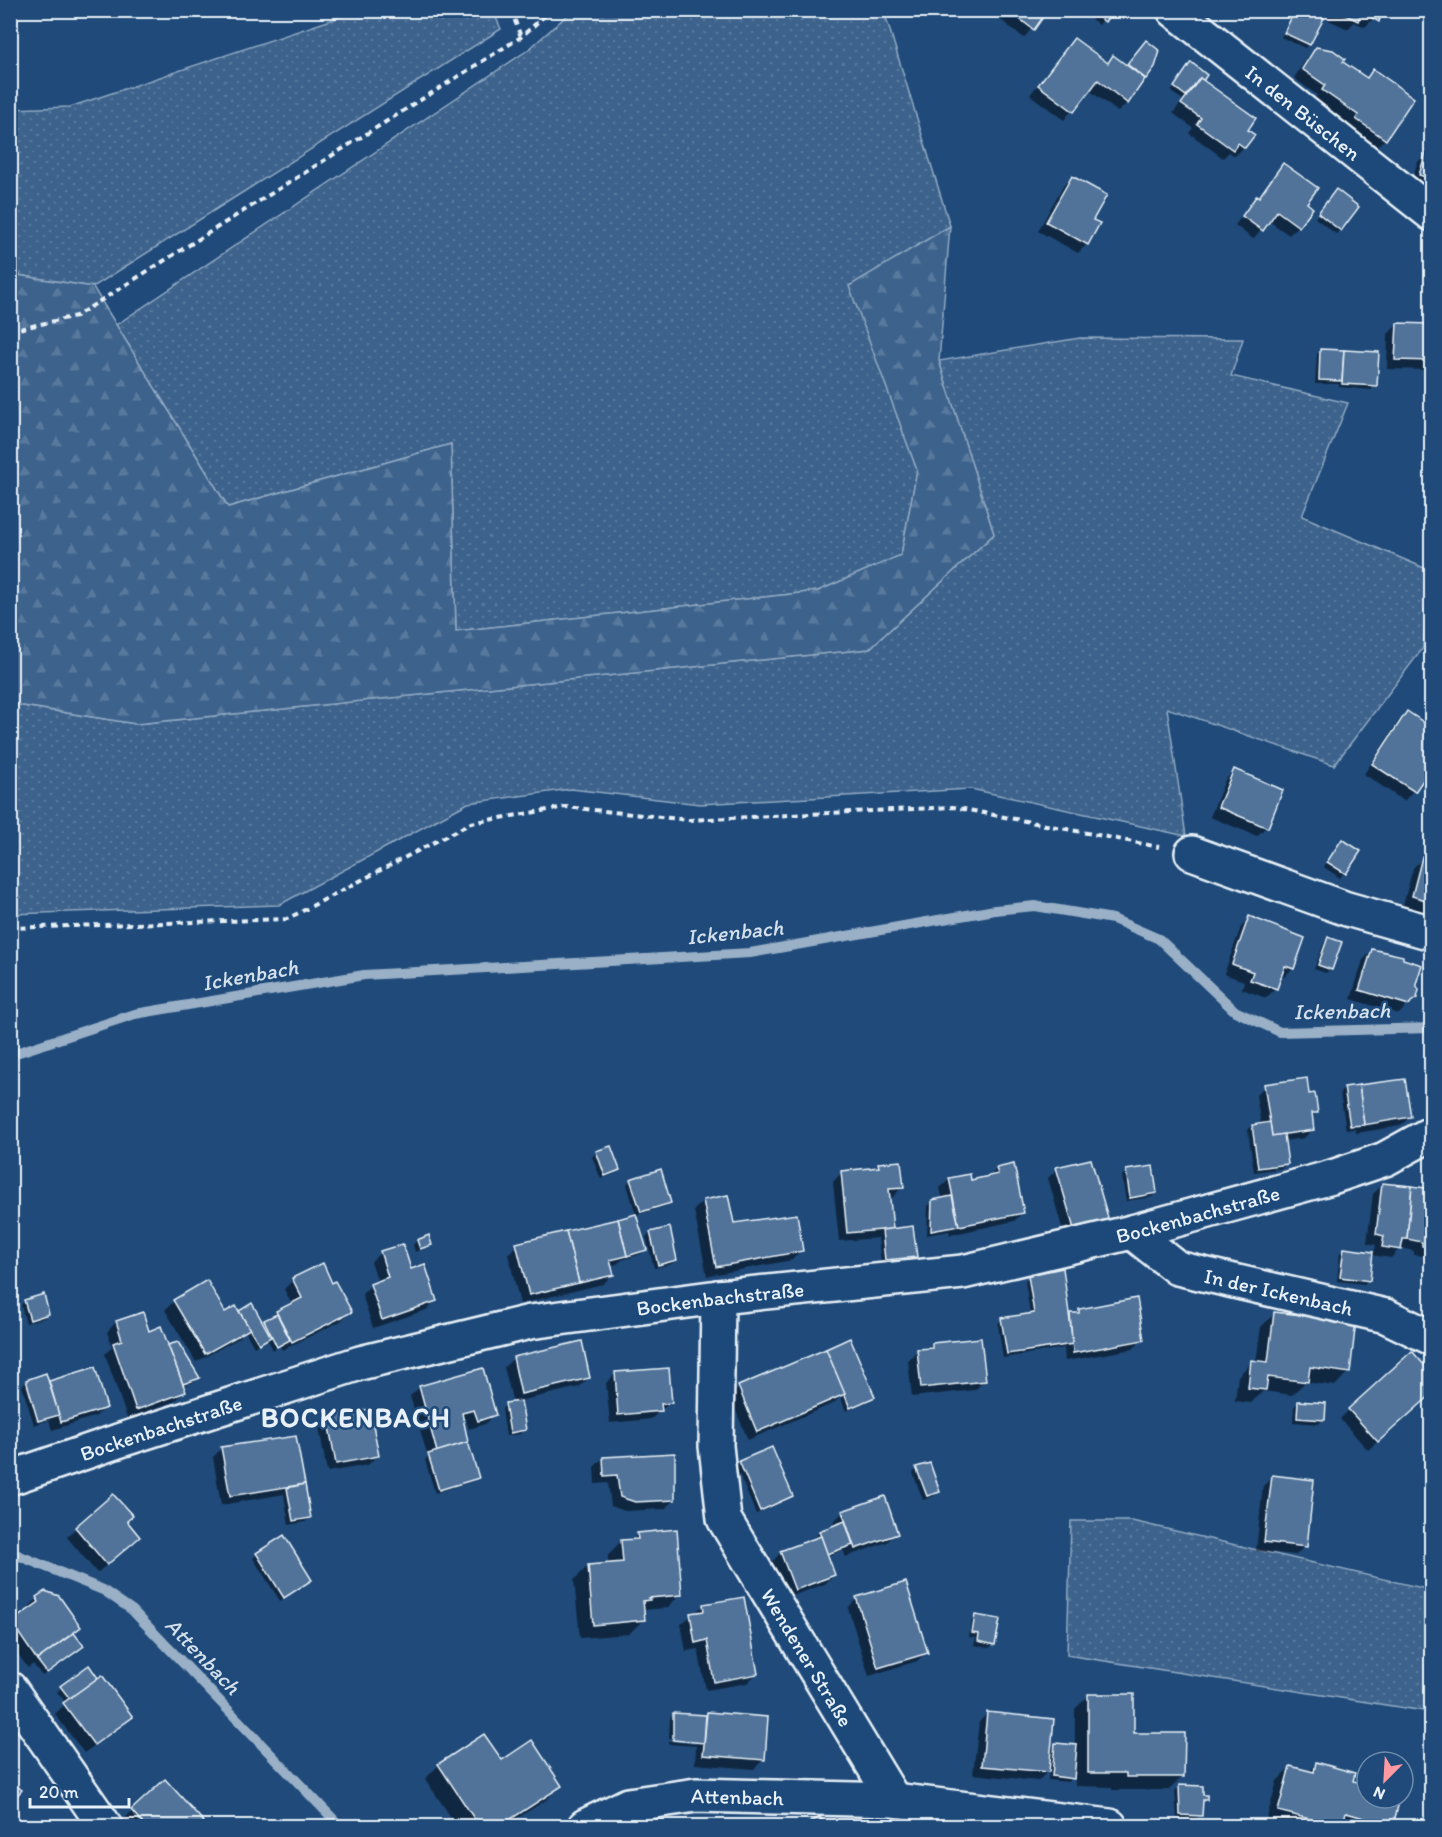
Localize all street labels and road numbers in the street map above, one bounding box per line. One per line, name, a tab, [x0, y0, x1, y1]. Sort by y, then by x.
street label: In den Büschen	[1241, 59, 1366, 166]
street label: Bockenbachstraße	[1113, 1180, 1282, 1248]
street label: In der Ickenbach	[1202, 1262, 1355, 1321]
street label: Bockenbachstraße	[635, 1276, 805, 1320]
street label: Bockenbachstraße	[77, 1389, 245, 1466]
street label: Wendener Straße	[756, 1583, 859, 1731]
street label: Attenbach	[691, 1782, 785, 1810]

